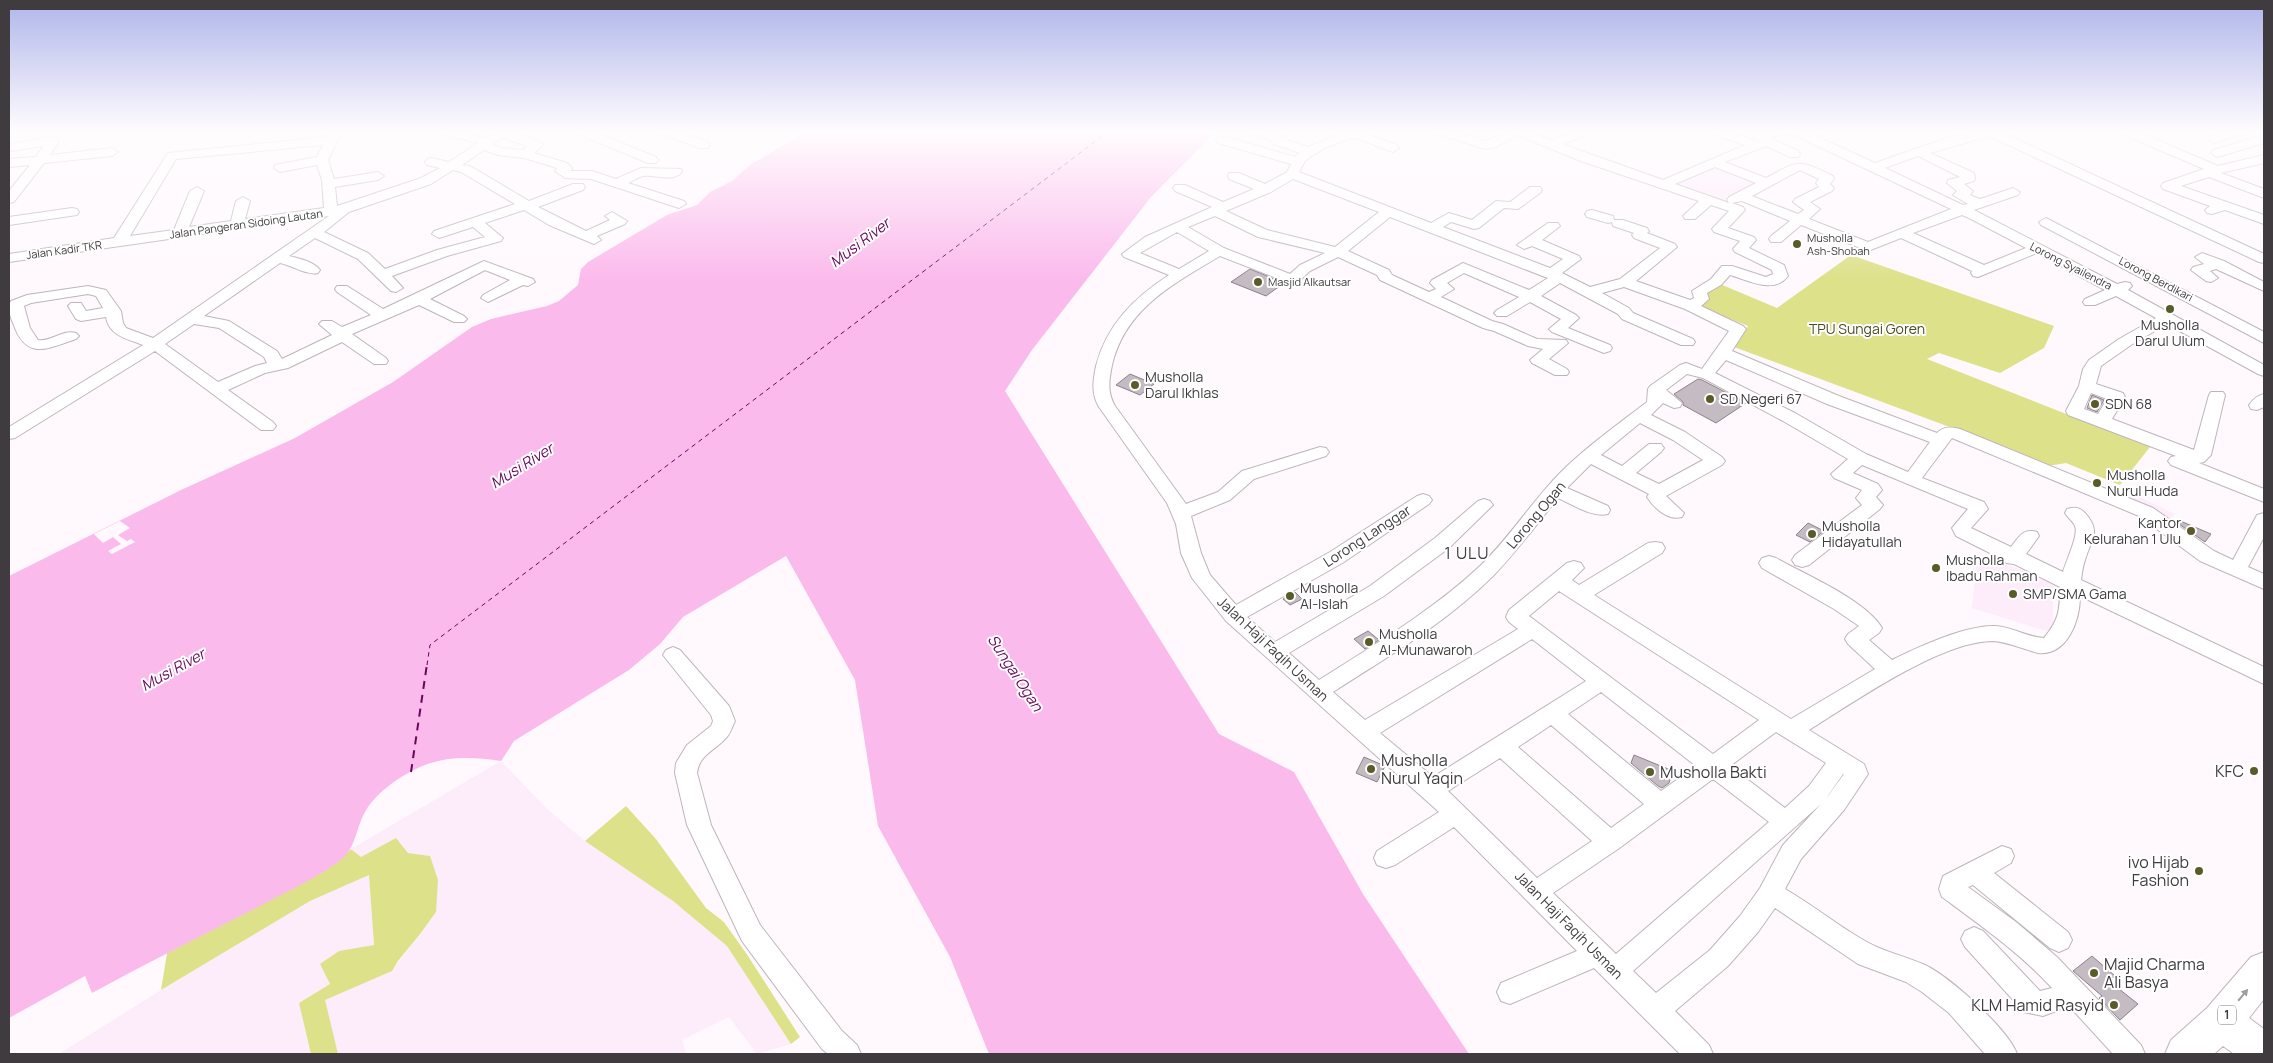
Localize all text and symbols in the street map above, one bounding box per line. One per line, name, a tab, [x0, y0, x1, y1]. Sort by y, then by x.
street label: Jalan Pangeran Sidoing Lautan	[168, 205, 324, 242]
water label: Musi River	[825, 211, 896, 272]
place label: Musholla Ash-Shobah	[1807, 230, 1870, 258]
street label: Jalan Kadir TKR	[25, 237, 103, 262]
marker: Musholla Ash-Shobah	[1791, 238, 1803, 250]
street label: Lorong Syailendra	[2028, 238, 2115, 293]
street label: Lorong Berdikari	[2117, 253, 2196, 304]
place label: Masjid Alkautsar	[1268, 274, 1351, 289]
marker: Masjid Alkautsar	[1252, 276, 1264, 288]
marker: Musholla Darul Ulum	[2164, 303, 2176, 315]
place label: Musholla Darul Ulum	[2135, 315, 2205, 350]
park label: TPU Sungai Goren	[1809, 319, 1925, 338]
place label: Musholla Darul Ikhlas	[1145, 367, 1219, 402]
marker: Musholla Darul Ikhlas	[1129, 379, 1141, 391]
place label: SD Negeri 67	[1720, 389, 1802, 408]
marker: SD Negeri 67	[1704, 393, 1716, 405]
place label: SDN 68	[2105, 394, 2152, 413]
marker: SDN 68	[2089, 398, 2101, 410]
water label: Musi River	[486, 437, 559, 493]
place label: Musholla Nurul Huda	[2107, 465, 2178, 500]
street label: Lorong Ogan	[1502, 477, 1569, 552]
marker: Musholla Nurul Huda	[2091, 477, 2103, 489]
street label: Lorong Langgar	[1319, 500, 1414, 571]
place label: Kantor Kelurahan 1 Ulu	[2084, 513, 2181, 548]
place label: Musholla Hidayatullah	[1822, 516, 1902, 551]
marker: Kantor Kelurahan 1 Ulu	[2185, 525, 2197, 537]
marker: Musholla Hidayatullah	[1806, 528, 1818, 540]
district label: 1 ULU	[1444, 542, 1490, 564]
place label: Musholla Ibadu Rahman	[1946, 550, 2038, 585]
marker: Musholla Ibadu Rahman	[1930, 562, 1942, 574]
place label: Musholla Al-Islah	[1300, 578, 1358, 613]
place label: SMP/SMA Gama	[2023, 584, 2127, 603]
marker: SMP/SMA Gama	[2007, 588, 2019, 600]
marker: Musholla Al-Islah	[1284, 590, 1296, 602]
street label: Jalan Haji Faqih Usman	[1214, 592, 1333, 705]
place label: Musholla Al-Munawaroh	[1379, 624, 1473, 659]
water label: Sungai Ogan	[983, 630, 1049, 716]
marker: Musholla Al-Munawaroh	[1363, 636, 1375, 648]
water label: Musi River	[137, 642, 211, 696]
place label: Musholla Nurul Yaqin	[1381, 749, 1463, 789]
place label: KFC	[2215, 760, 2244, 782]
place label: Musholla Bakti	[1660, 761, 1767, 783]
marker: Musholla Nurul Yaqin	[1365, 763, 1377, 775]
marker: KFC	[2248, 765, 2260, 777]
marker: Musholla Bakti	[1644, 766, 1656, 778]
place label: ivo Hijab Fashion	[2128, 851, 2189, 891]
marker: ivo Hijab Fashion	[2193, 865, 2205, 877]
street label: Jalan Haji Faqih Usman	[1511, 866, 1628, 983]
place label: Majid Charma Ali Basya	[2104, 953, 2205, 993]
marker: Majid Charma Ali Basya	[2088, 967, 2100, 979]
one-way arrow	[2238, 989, 2249, 1002]
place label: KLM Hamid Rasyid	[1971, 994, 2104, 1016]
marker: KLM Hamid Rasyid	[2108, 999, 2120, 1011]
road number: 1	[2218, 1006, 2236, 1024]

